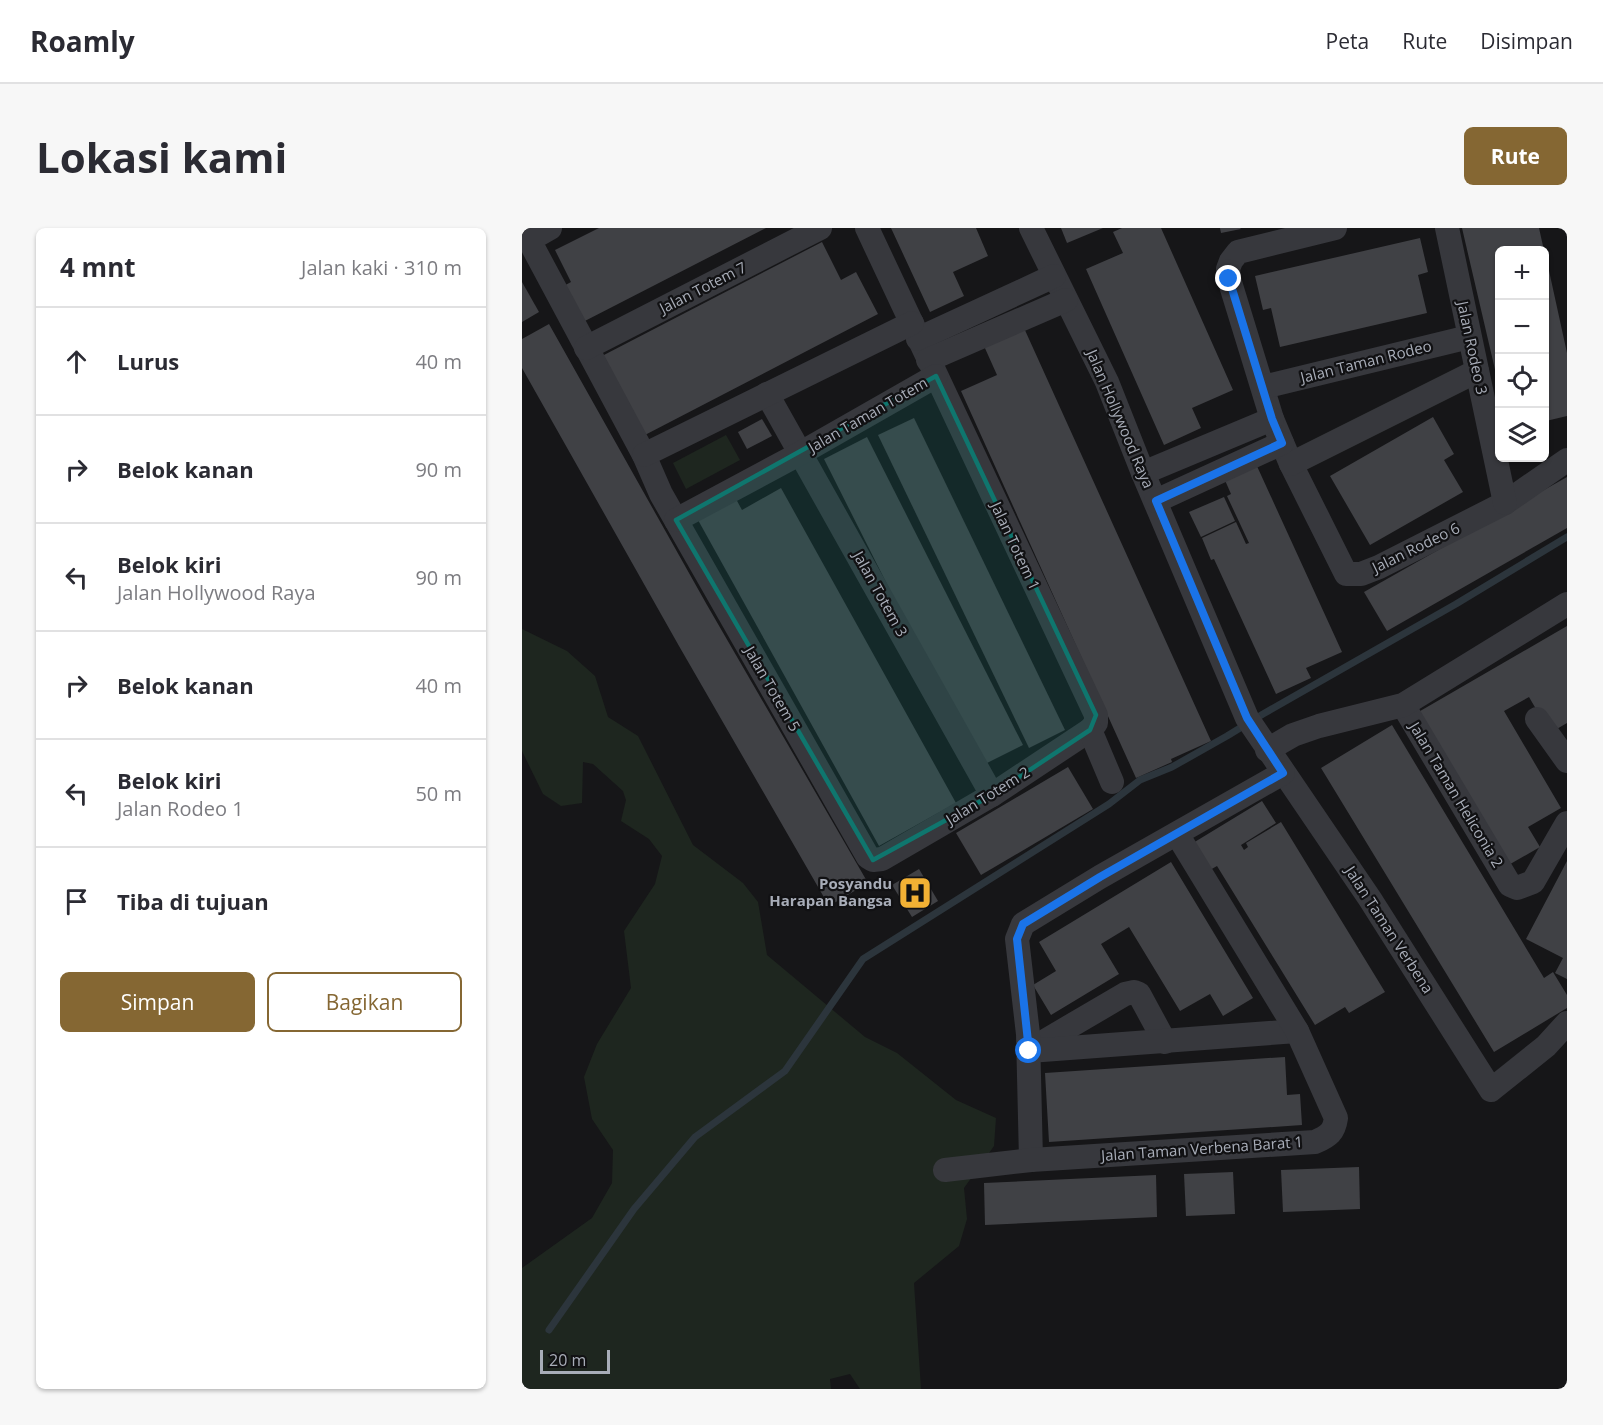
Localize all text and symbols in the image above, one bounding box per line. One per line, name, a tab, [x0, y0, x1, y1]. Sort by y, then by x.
text: Roamly	[30, 22, 135, 60]
text: Peta	[1326, 27, 1369, 55]
text: Rute	[1402, 27, 1447, 55]
text: Disimpan	[1480, 27, 1573, 55]
button: Rute	[1464, 127, 1567, 185]
text: Lokasi kami	[36, 128, 287, 185]
map controls	[1495, 246, 1549, 462]
button: +	[1495, 246, 1549, 300]
text: 4 mnt	[60, 249, 136, 285]
text: Jalan kaki · 310 m	[301, 254, 462, 281]
street label: Jalan Totem 7	[654, 257, 749, 318]
route end	[1215, 265, 1241, 291]
street label: Jalan Rodeo 3	[1453, 297, 1493, 396]
button: −	[1495, 300, 1549, 354]
street label: Jalan Taman Rodeo	[1296, 335, 1433, 387]
street label: Jalan Hollywood Raya	[1082, 344, 1159, 491]
icon: ahead	[60, 345, 93, 378]
text: Lurus	[117, 346, 179, 376]
text: 40 m	[415, 348, 462, 375]
button: locate	[1495, 354, 1549, 408]
street label: Jalan Taman Totem	[803, 372, 931, 457]
button: layers	[1495, 408, 1549, 462]
icon: right	[60, 453, 93, 486]
text: Belok kanan	[117, 454, 254, 484]
text: 90 m	[415, 456, 462, 483]
street label: Jalan Totem 1	[986, 496, 1045, 593]
street label: Jalan Rodeo 6	[1367, 517, 1463, 578]
street label: Jalan Totem 3	[848, 545, 913, 640]
text: Belok kiri	[117, 549, 222, 579]
icon: left	[60, 561, 93, 594]
text: 90 m	[415, 564, 462, 591]
text: Jalan Hollywood Raya	[117, 579, 316, 606]
street label: Jalan Totem 5	[739, 641, 805, 735]
icon: right	[60, 669, 93, 702]
text: Belok kanan	[117, 670, 254, 700]
text: 40 m	[415, 672, 462, 699]
street label: Jalan Taman Heliconia 2	[1404, 716, 1508, 871]
street label: Jalan Totem 2	[940, 762, 1033, 830]
text: Belok kiri	[117, 765, 222, 795]
icon: left	[60, 777, 93, 810]
text: 50 m	[415, 780, 462, 807]
text: Jalan Rodeo 1	[117, 795, 244, 822]
street label: Jalan Taman Verbena	[1340, 860, 1439, 997]
place label: Posyandu Harapan Bangsa	[769, 873, 892, 910]
hospital icon: Posyandu Harapan Bangsa	[897, 875, 933, 911]
icon: arrive	[60, 885, 93, 918]
text: Tiba di tujuan	[117, 886, 269, 916]
button: Simpan	[60, 972, 255, 1032]
button: Bagikan	[267, 972, 462, 1032]
route start	[1015, 1037, 1041, 1063]
street label: Jalan Taman Verbena Barat 1	[1098, 1131, 1304, 1165]
scale bar	[540, 1347, 610, 1374]
text: 20 m	[549, 1349, 586, 1371]

